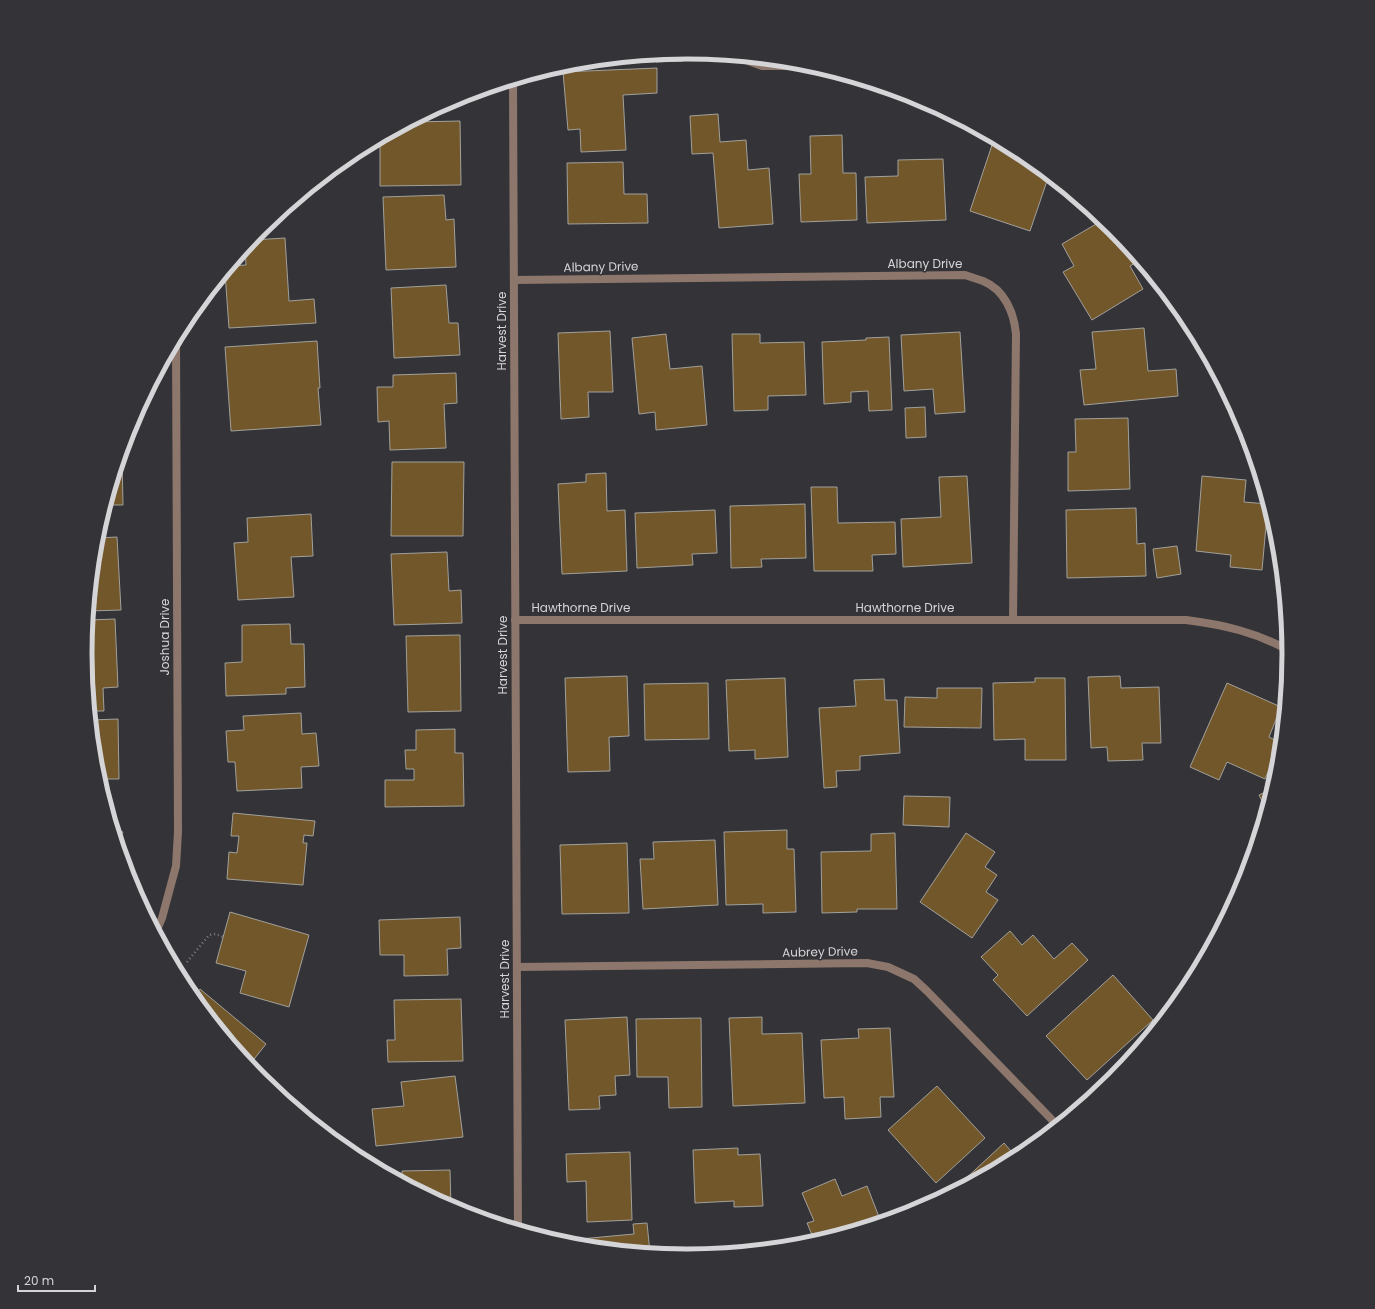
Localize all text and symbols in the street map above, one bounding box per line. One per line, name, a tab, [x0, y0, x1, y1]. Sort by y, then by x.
street label: Albany Drive	[888, 255, 963, 272]
street label: Albany Drive	[563, 257, 639, 276]
street label: Harvest Drive	[493, 292, 510, 371]
street label: Joshua Drive	[156, 598, 173, 676]
street label: Hawthorne Drive	[532, 599, 630, 616]
street label: Hawthorne Drive	[856, 599, 954, 616]
street label: Harvest Drive	[494, 616, 511, 695]
street label: Harvest Drive	[496, 940, 513, 1019]
street label: Aubrey Drive	[782, 942, 858, 961]
scale bar	[18, 1267, 95, 1293]
text: 20 m	[24, 1272, 54, 1289]

